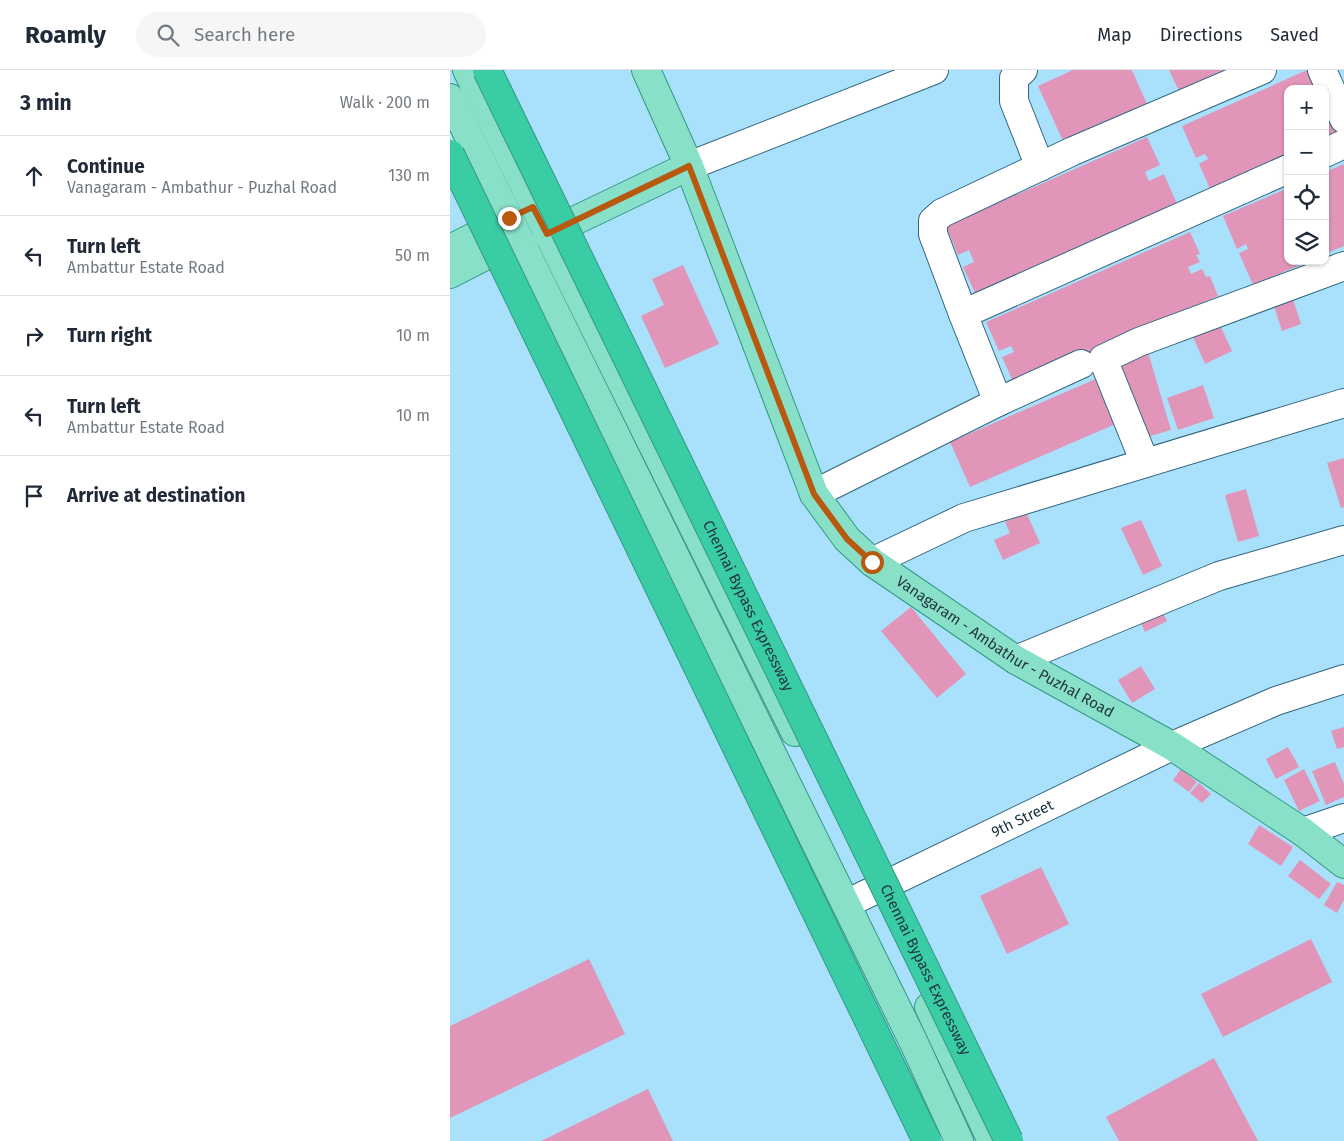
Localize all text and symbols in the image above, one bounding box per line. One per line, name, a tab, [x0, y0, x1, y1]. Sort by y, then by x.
search box	[136, 12, 486, 57]
text: Roamly	[25, 21, 106, 49]
icon: search	[154, 21, 182, 49]
text: Search here	[194, 23, 295, 46]
text: Map	[1097, 24, 1132, 46]
text: Directions	[1160, 24, 1242, 46]
text: Saved	[1270, 24, 1319, 46]
map controls	[1284, 85, 1329, 265]
button: +	[1284, 85, 1329, 130]
text: 3 min	[20, 90, 72, 116]
text: Walk · 200 m	[340, 93, 430, 112]
button: −	[1284, 130, 1329, 175]
text: Continue	[67, 155, 145, 178]
icon: ahead	[20, 162, 48, 190]
text: 130 m	[388, 166, 430, 185]
button: locate	[1284, 175, 1329, 220]
text: Vanagaram - Ambathur - Puzhal Road	[67, 178, 337, 197]
route end	[498, 207, 521, 230]
button: layers	[1284, 220, 1329, 265]
text: Turn left	[67, 235, 141, 258]
icon: left	[20, 242, 48, 270]
text: 50 m	[395, 246, 430, 265]
text: Ambattur Estate Road	[67, 258, 225, 277]
icon: right	[20, 322, 48, 350]
text: Turn right	[67, 324, 152, 347]
text: 10 m	[396, 326, 430, 345]
text: Turn left	[67, 395, 141, 418]
icon: left	[20, 402, 48, 430]
text: 10 m	[396, 406, 430, 425]
text: Ambattur Estate Road	[67, 418, 225, 437]
icon: arrive	[20, 482, 48, 510]
text: Arrive at destination	[67, 484, 246, 507]
street label: Chennai Bypass Expressway	[699, 517, 798, 695]
route start	[861, 551, 884, 574]
street label: Vanagaram - Ambathur - Puzhal Road	[893, 572, 1117, 721]
street label: 9th Street	[988, 796, 1057, 841]
street label: Chennai Bypass Expressway	[876, 881, 975, 1059]

